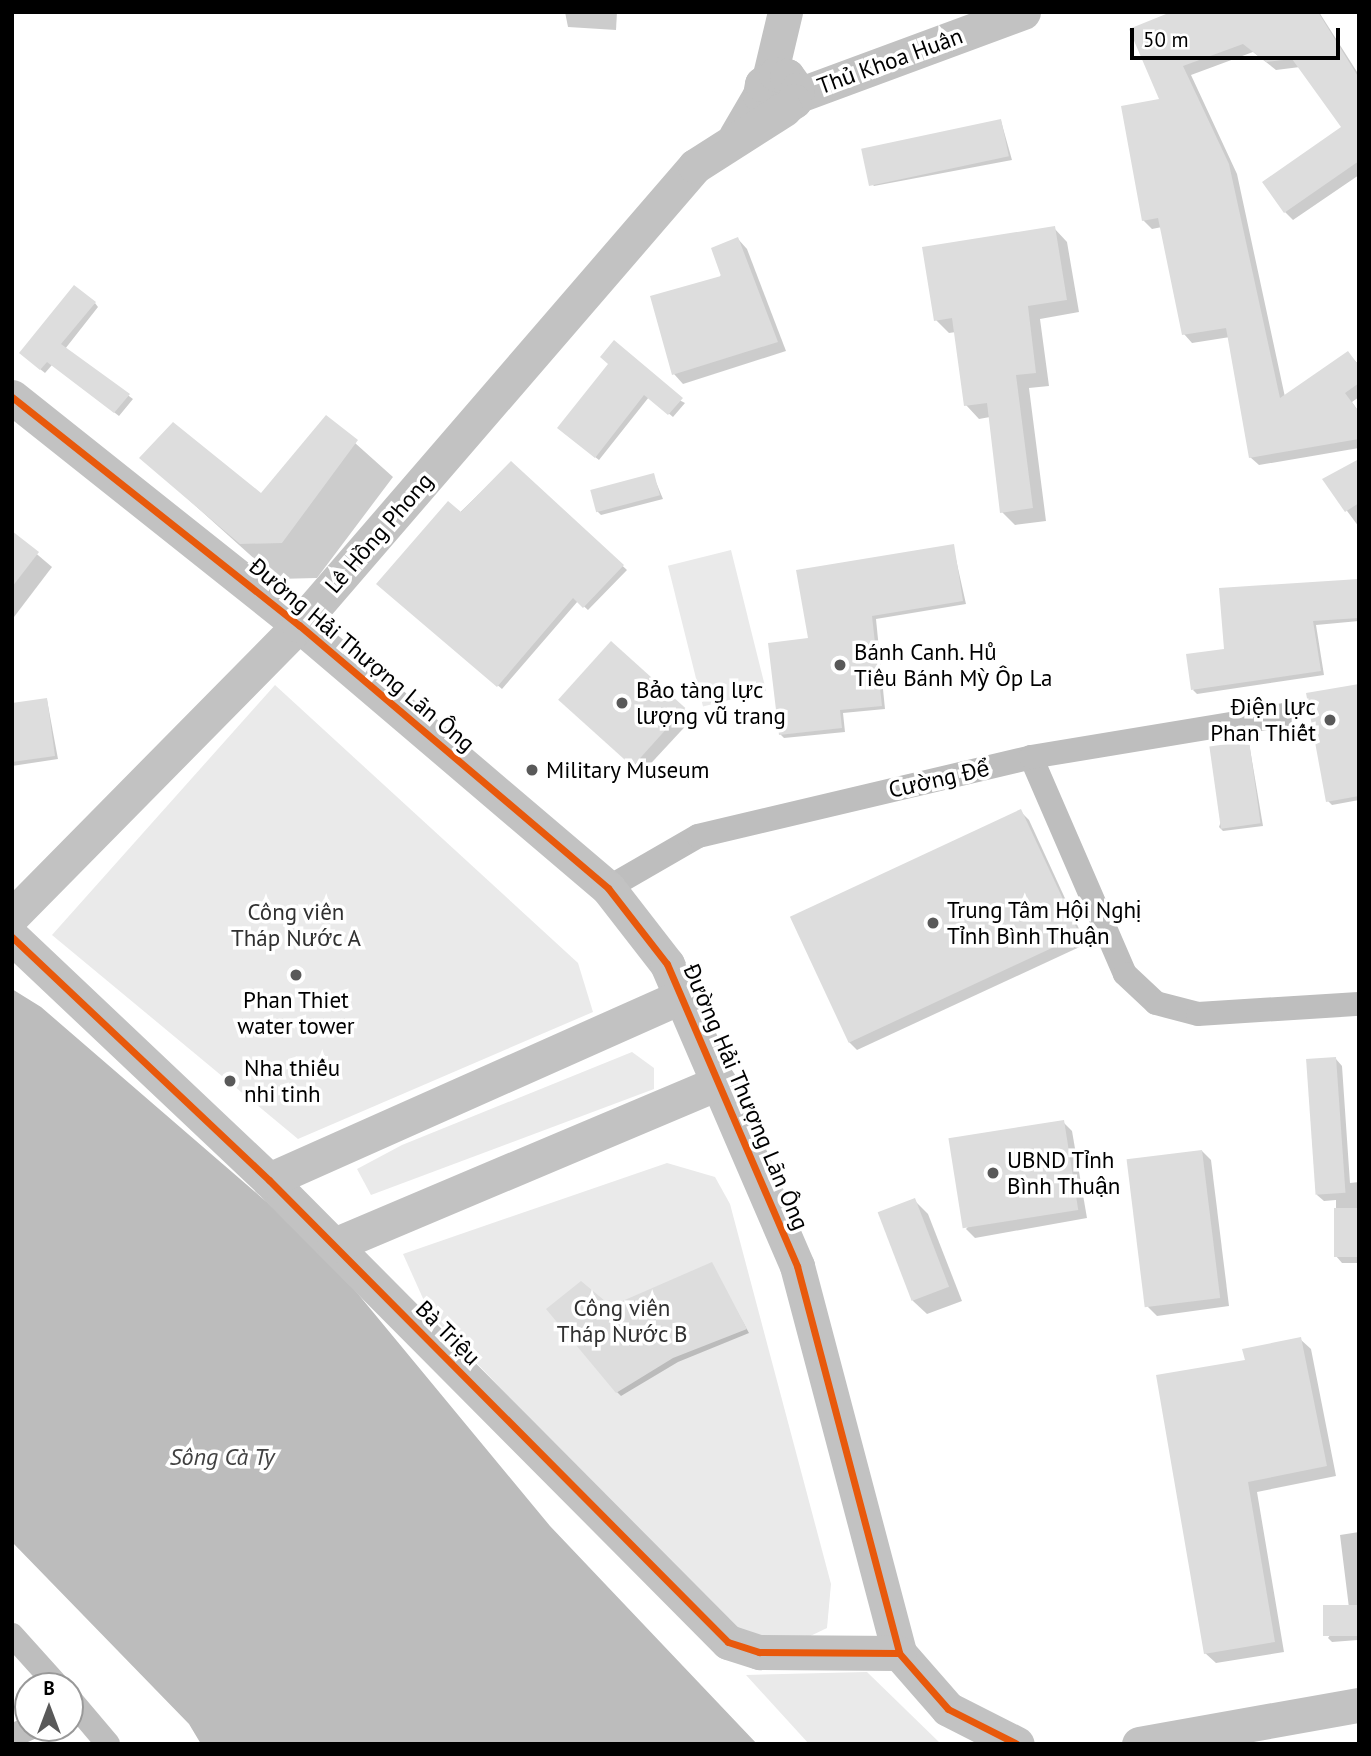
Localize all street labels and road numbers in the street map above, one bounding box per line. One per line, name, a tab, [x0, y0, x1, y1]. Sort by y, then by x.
street label: Thủ Khoa Huân	[814, 22, 966, 100]
street label: Lê Hồng Phong	[319, 467, 439, 599]
street label: Đường Hải Thượng Lãn Ông	[243, 552, 481, 758]
street label: Cường Để	[886, 754, 992, 804]
street label: Đường Hải Thượng Lãn Ông	[677, 960, 815, 1234]
street label: Bà Triệu	[410, 1295, 486, 1371]

